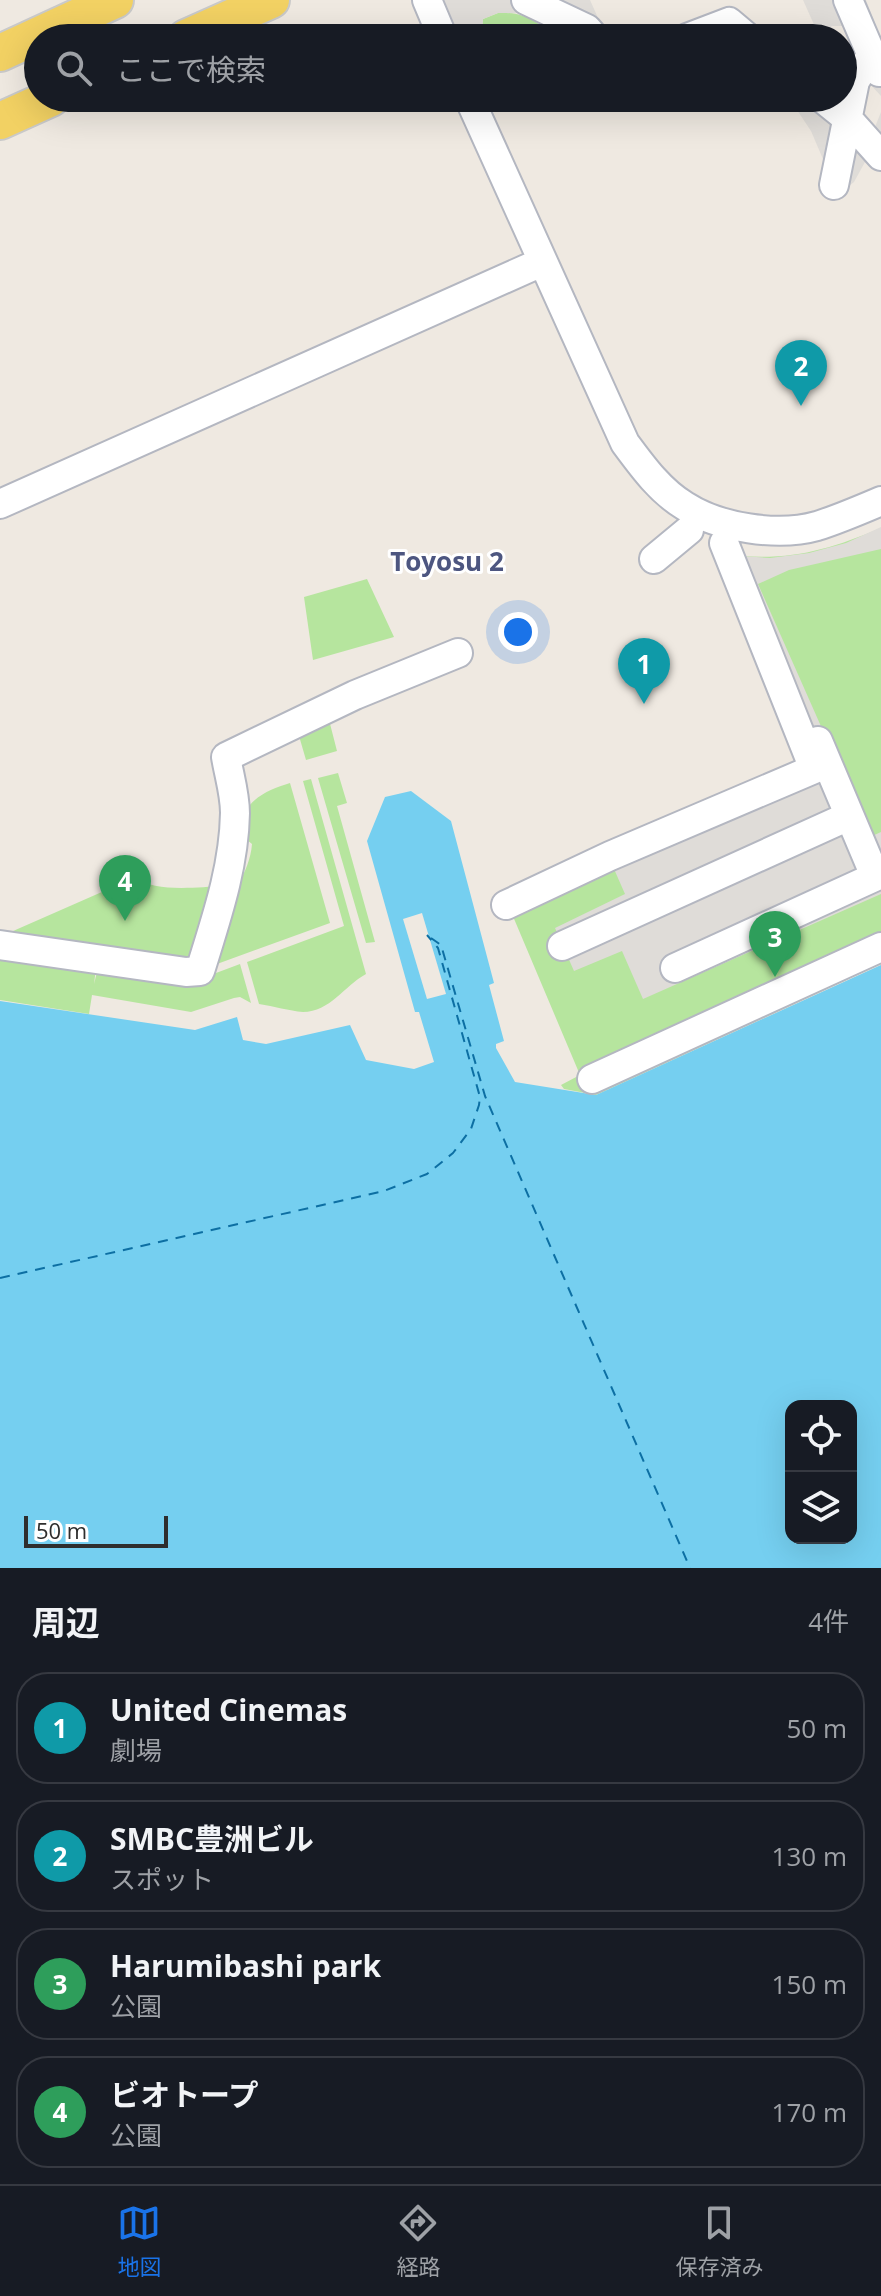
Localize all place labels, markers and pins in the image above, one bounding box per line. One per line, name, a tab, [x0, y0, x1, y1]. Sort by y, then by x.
pin: 2	[775, 340, 827, 406]
pin: 1	[618, 638, 670, 704]
pin: 4	[99, 855, 151, 921]
pin: 3	[749, 911, 801, 977]

